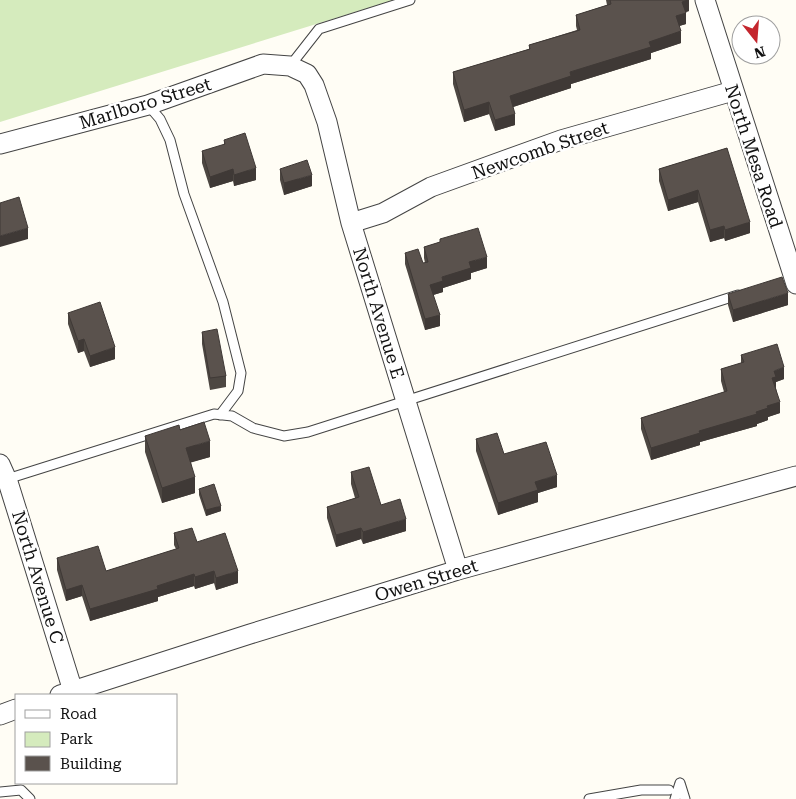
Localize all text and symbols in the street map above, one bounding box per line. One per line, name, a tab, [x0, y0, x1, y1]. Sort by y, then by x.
north arrow	[731, 15, 781, 65]
text: N	[752, 43, 767, 62]
street label: Marlboro Street	[77, 73, 214, 133]
street label: North Mesa Road	[721, 82, 787, 231]
street label: Newcomb Street	[469, 117, 612, 183]
street label: North Avenue E	[349, 245, 409, 381]
street label: North Avenue C	[8, 508, 68, 646]
street label: Owen Street	[372, 554, 480, 606]
legend	[15, 694, 178, 784]
text: Road	[60, 705, 97, 723]
text: Park	[60, 730, 94, 748]
text: Building	[60, 755, 122, 773]

